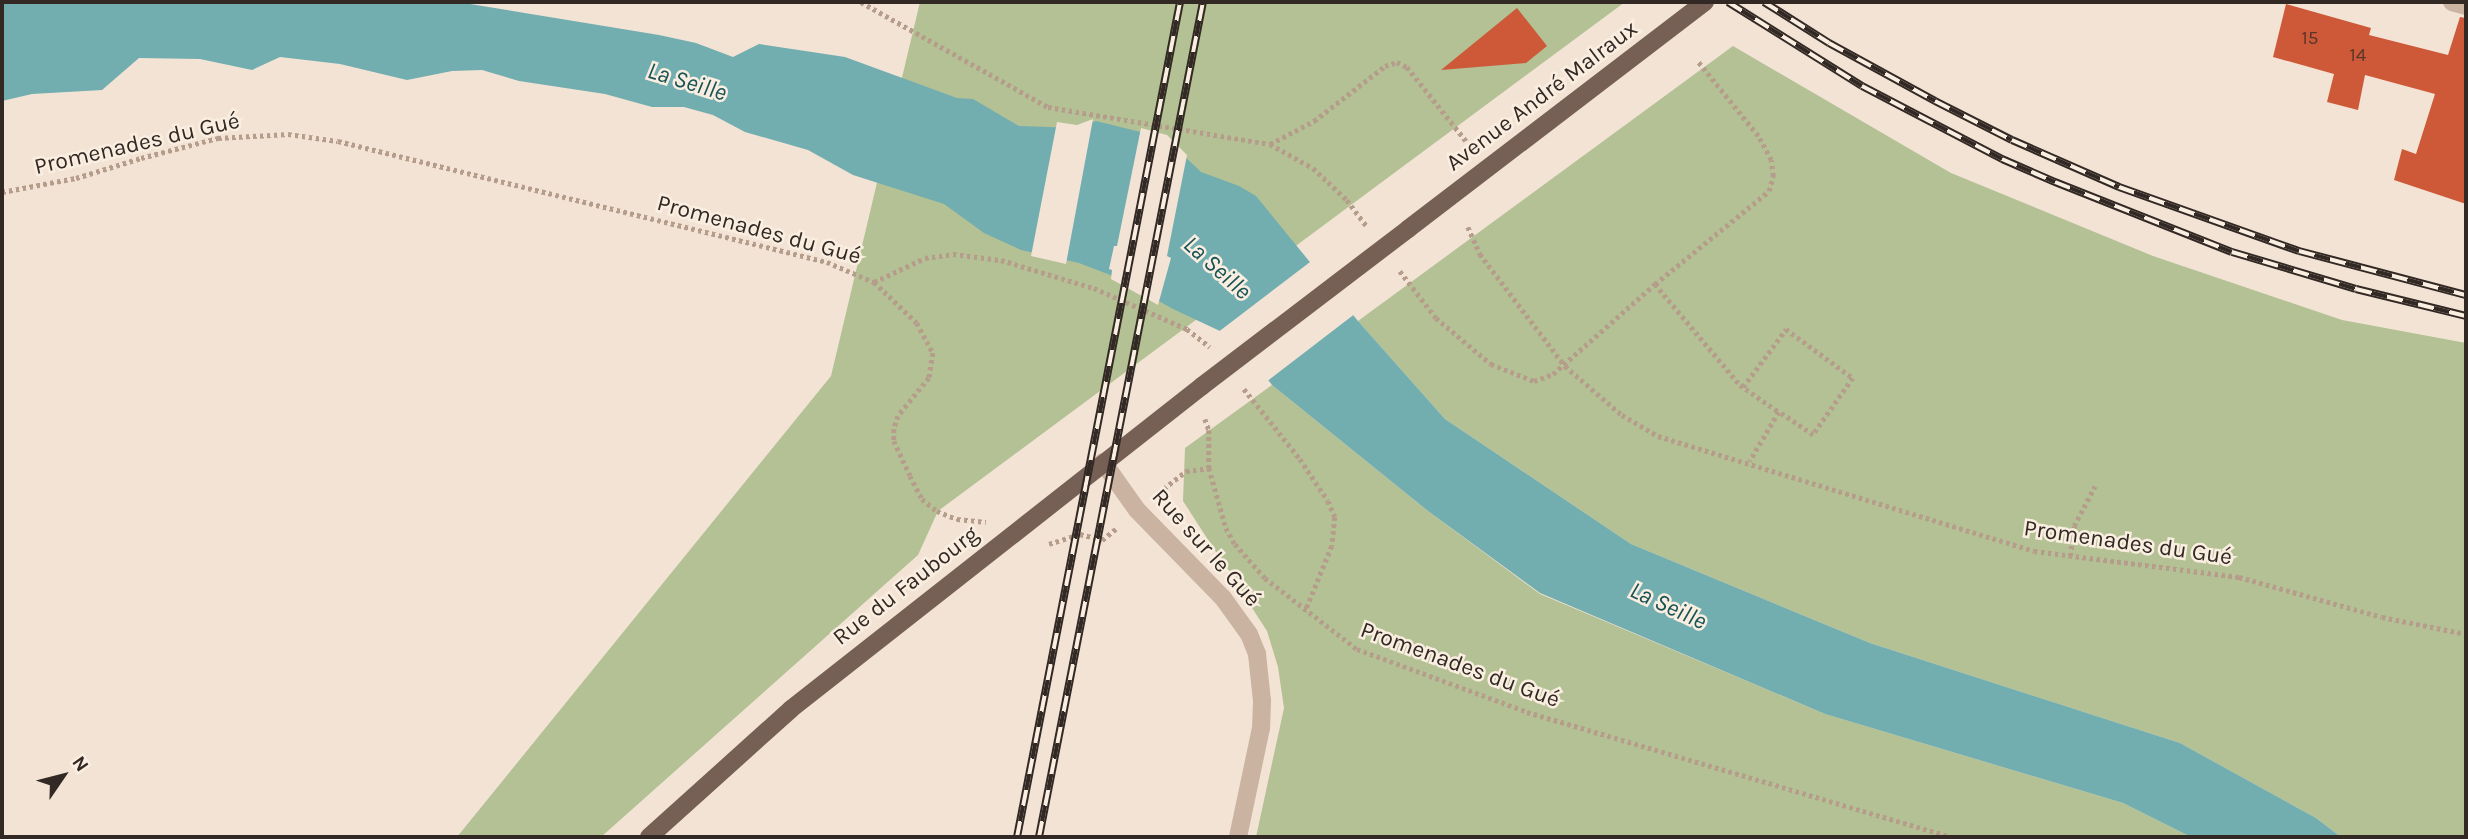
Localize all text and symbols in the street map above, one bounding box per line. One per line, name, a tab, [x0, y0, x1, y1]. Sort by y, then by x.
street label: Avenue André Malraux	[1441, 15, 1643, 177]
house number: 15	[2301, 28, 2319, 50]
house number: 14	[2350, 45, 2366, 67]
water label: La Seille	[644, 56, 730, 108]
street label: Promenades du Gué	[32, 107, 242, 181]
street label: Promenades du Gué	[654, 189, 864, 271]
water label: La Seille	[1177, 230, 1257, 306]
street label: Rue sur le Gué	[1146, 483, 1266, 613]
street label: Promenades du Gué	[2022, 515, 2234, 571]
street label: Rue du Faubourg	[828, 521, 984, 651]
water label: La Seille	[1625, 576, 1711, 636]
street label: Promenades du Gué	[1357, 616, 1563, 714]
north arrow	[28, 741, 98, 811]
text: N	[67, 752, 93, 776]

